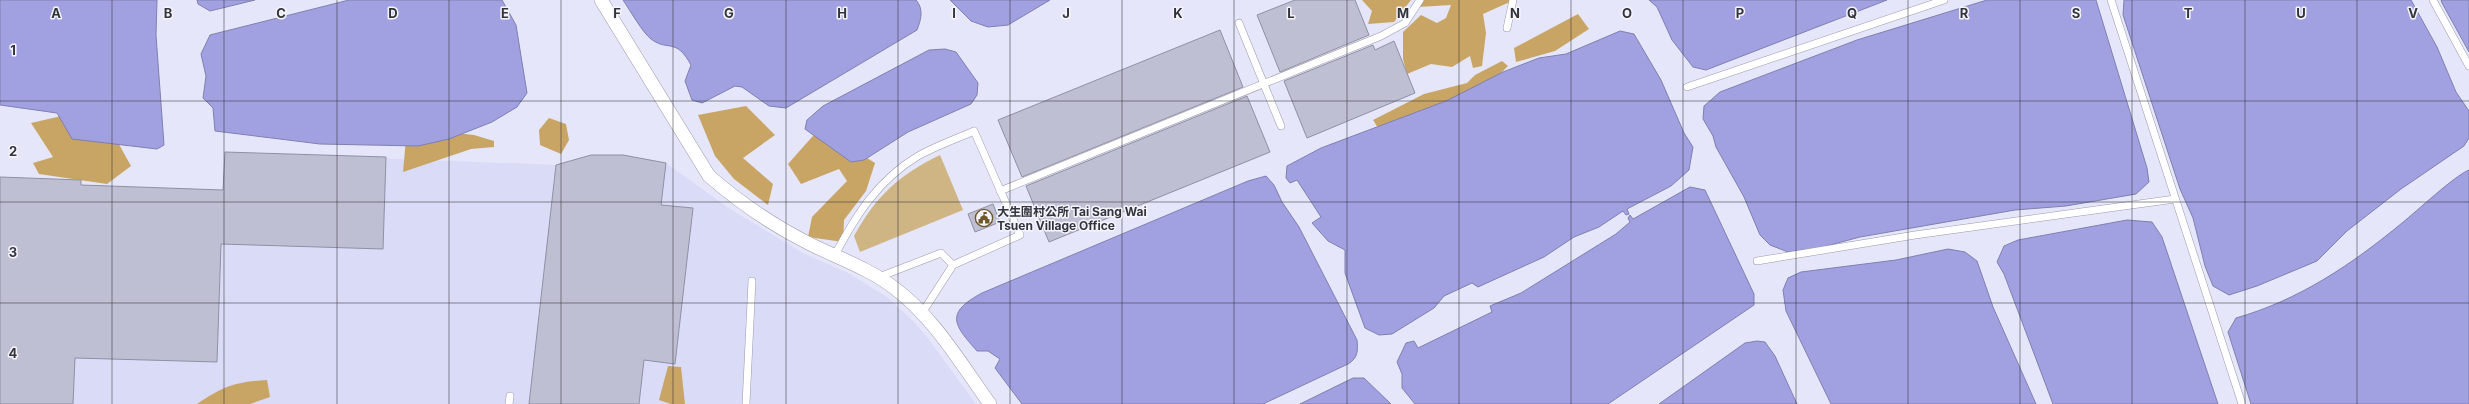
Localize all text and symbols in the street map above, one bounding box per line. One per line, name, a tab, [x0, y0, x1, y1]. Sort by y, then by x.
text: A	[51, 5, 61, 21]
text: B	[164, 5, 173, 21]
text: C	[276, 5, 286, 21]
text: D	[388, 5, 398, 21]
text: E	[501, 5, 509, 21]
text: F	[613, 5, 621, 21]
text: G	[724, 5, 734, 21]
text: H	[837, 5, 847, 21]
text: I	[952, 5, 956, 21]
text: J	[1062, 5, 1070, 21]
text: K	[1173, 5, 1183, 21]
text: L	[1287, 5, 1295, 21]
text: M	[1397, 5, 1409, 21]
text: N	[1510, 5, 1520, 21]
text: O	[1622, 5, 1632, 21]
text: P	[1736, 5, 1744, 21]
text: Q	[1847, 5, 1857, 21]
text: R	[1960, 5, 1969, 21]
text: S	[2072, 5, 2080, 21]
text: T	[2184, 5, 2193, 21]
text: U	[2296, 5, 2306, 21]
text: V	[2408, 5, 2418, 21]
text: 1	[10, 42, 16, 58]
text: 2	[9, 143, 17, 159]
place label: 大生圍村公所 Tai Sang Wai Tsuen Village Office	[997, 204, 1147, 233]
public building icon: 大生圍村公所 Tai Sang Wai Tsuen Village Office	[974, 208, 994, 228]
text: 3	[9, 244, 17, 260]
text: 4	[9, 345, 18, 361]

